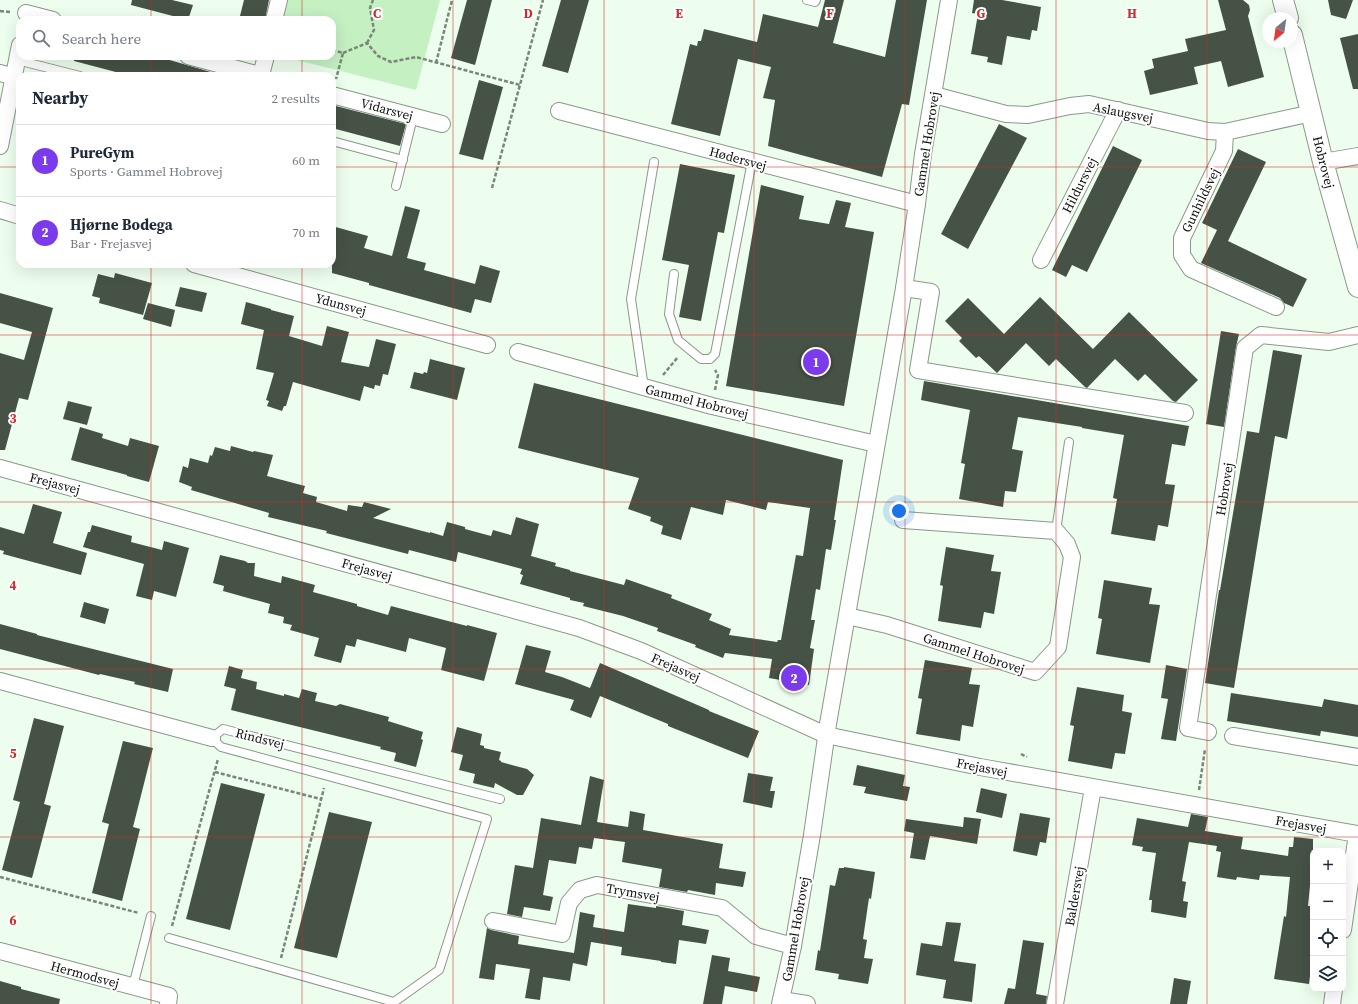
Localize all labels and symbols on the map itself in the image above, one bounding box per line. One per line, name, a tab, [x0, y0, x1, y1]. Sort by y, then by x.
text: C	[373, 5, 381, 22]
text: D	[523, 5, 533, 22]
text: E	[675, 5, 683, 22]
text: F	[826, 5, 834, 22]
text: G	[977, 5, 986, 22]
text: H	[1127, 5, 1137, 22]
north arrow	[1262, 12, 1298, 48]
street label: Gammel Hobrovej	[910, 91, 943, 198]
street label: Vidarsvej	[359, 94, 415, 125]
street label: Aslaugsvej	[1091, 98, 1154, 127]
street label: Hobrovej	[1309, 134, 1338, 190]
street label: Hødersvej	[707, 143, 768, 174]
street label: Hildursvej	[1058, 154, 1101, 216]
street label: Gunhildsvej	[1178, 165, 1223, 235]
street label: Ydunsvej	[314, 290, 368, 319]
pin: 1	[803, 347, 829, 377]
street label: Gammel Hobrovej	[644, 380, 750, 423]
text: 3	[9, 410, 17, 427]
street label: Hobrovej	[1212, 461, 1237, 517]
street label: Frejasvej	[28, 469, 82, 498]
your location	[889, 501, 909, 521]
street label: Frejasvej	[340, 554, 394, 585]
text: 4	[9, 577, 17, 594]
street label: Gammel Hobrovej	[921, 629, 1027, 678]
street label: Frejasvej	[649, 649, 703, 686]
pin: 2	[781, 663, 807, 693]
street label: Rindsvej	[234, 724, 286, 753]
text: 5	[9, 745, 17, 762]
street label: Frejasvej	[955, 754, 1009, 781]
street label: Frejasvej	[1274, 812, 1328, 837]
street label: Baldersvej	[1061, 865, 1088, 927]
street label: Gammel Hobrovej	[778, 876, 813, 983]
street label: Trymsvej	[605, 879, 661, 906]
text: 6	[9, 912, 17, 929]
street label: Hermodsvej	[49, 957, 121, 992]

